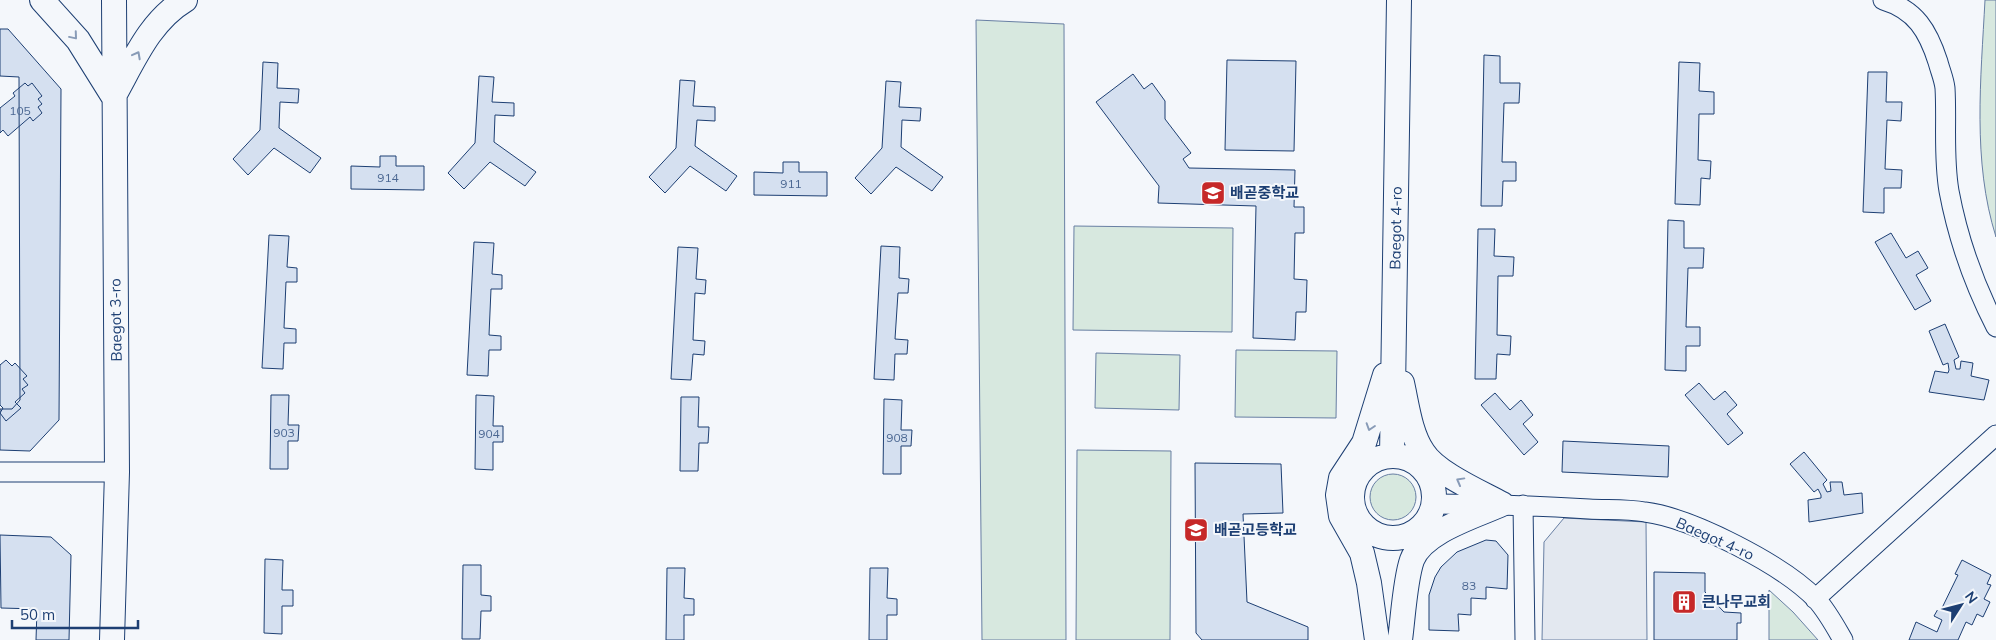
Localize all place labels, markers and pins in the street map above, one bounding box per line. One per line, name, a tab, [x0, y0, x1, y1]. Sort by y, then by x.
school or university icon: 배곧중학교	[1200, 180, 1226, 206]
place label: 배곧중학교	[1230, 183, 1299, 202]
school or university icon: 배곧고등학교	[1183, 517, 1209, 543]
place label: 배곧고등학교	[1214, 520, 1297, 539]
building icon: 큰나무교회	[1671, 589, 1697, 615]
place label: 큰나무교회	[1702, 592, 1771, 611]

